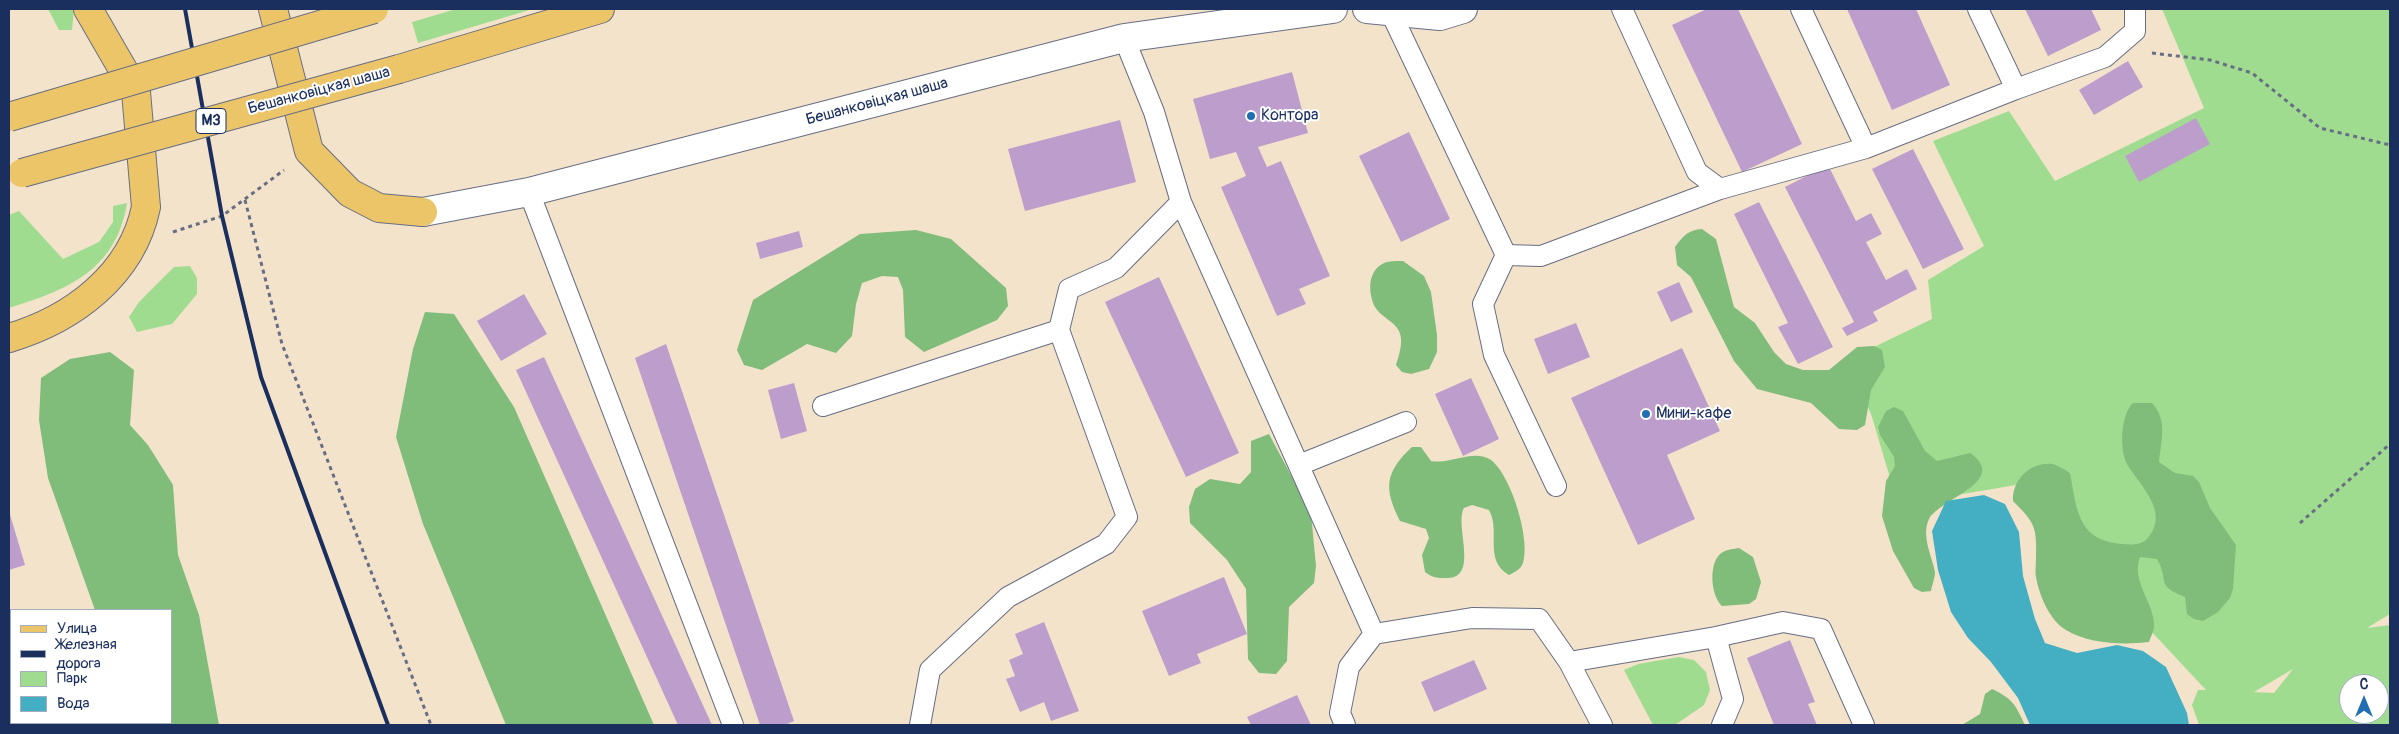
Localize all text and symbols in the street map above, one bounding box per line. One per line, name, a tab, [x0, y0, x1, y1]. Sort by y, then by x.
street label: Бешанковіцкая шаша	[246, 63, 392, 119]
street label: Бешанковіцкая шаша	[804, 74, 950, 130]
place label: Контора	[1261, 106, 1318, 126]
road number: М3	[196, 108, 226, 134]
marker: Контора	[1245, 110, 1257, 122]
place label: Мини-кафе	[1656, 404, 1731, 424]
marker: Мини-кафе	[1640, 408, 1652, 420]
legend	[10, 609, 172, 724]
text: Улица	[57, 619, 97, 638]
text: Железная дорога	[56, 635, 117, 673]
text: Парк	[57, 669, 88, 688]
north arrow	[2339, 674, 2389, 724]
text: С	[2360, 676, 2368, 693]
text: Вода	[57, 694, 90, 713]

